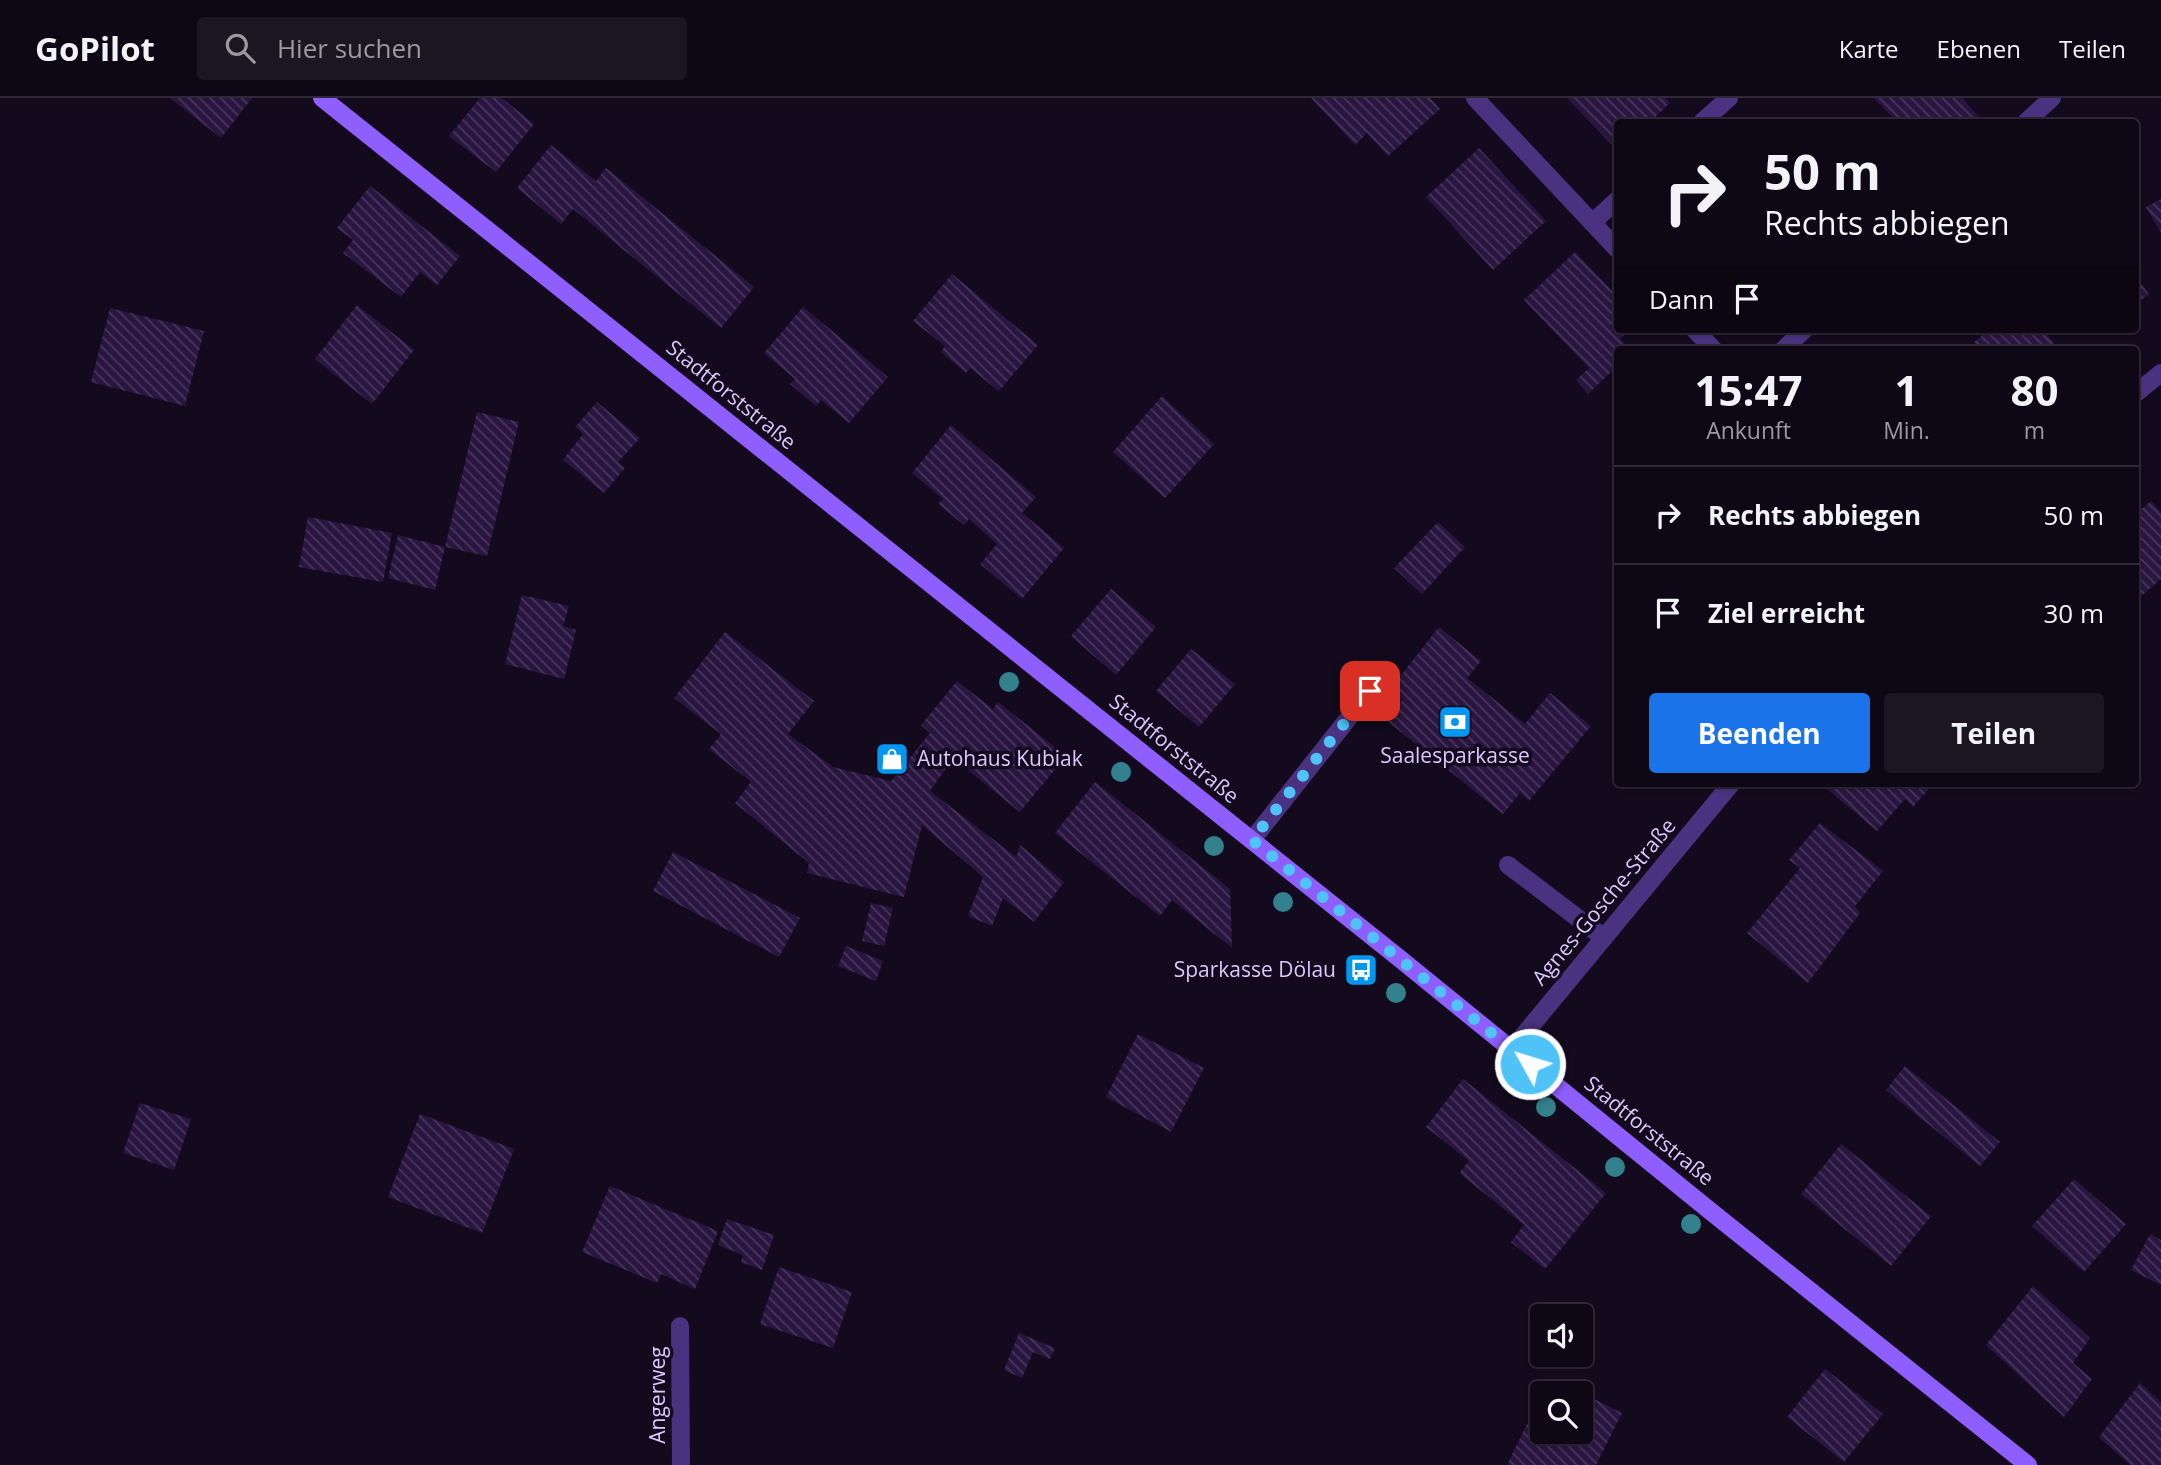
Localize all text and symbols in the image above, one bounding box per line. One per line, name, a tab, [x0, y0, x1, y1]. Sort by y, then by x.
search box	[197, 17, 687, 80]
text: GoPilot	[35, 26, 155, 71]
icon: search	[221, 29, 259, 67]
text: Hier suchen	[277, 30, 422, 66]
text: Karte	[1839, 32, 1899, 65]
text: Ebenen	[1937, 32, 2021, 65]
text: Teilen	[2059, 32, 2126, 65]
text: 50 m	[1764, 138, 1881, 204]
icon: right	[1649, 147, 1740, 238]
text: Rechts abbiegen	[1764, 201, 2010, 244]
icon: arrive	[1728, 280, 1766, 318]
text: Dann	[1649, 281, 1714, 317]
street label: Stadtforststraße	[661, 333, 802, 455]
text: 15:47	[1695, 361, 1803, 418]
text: 1	[1894, 361, 1919, 418]
text: 80	[2010, 361, 2058, 418]
text: Ankunft	[1706, 414, 1791, 446]
text: Min.	[1883, 414, 1930, 446]
text: m	[2024, 414, 2045, 446]
icon: right	[1649, 496, 1687, 534]
text: Rechts abbiegen	[1708, 497, 1921, 533]
text: 50 m	[2043, 497, 2104, 533]
icon: arrive	[1649, 594, 1687, 632]
text: Ziel erreicht	[1708, 595, 1865, 631]
text: 30 m	[2043, 595, 2104, 631]
pin	[1340, 661, 1400, 721]
icon: arrive	[1351, 672, 1389, 710]
street label: Stadtforststraße	[1104, 687, 1245, 809]
button: Beenden	[1649, 693, 1870, 773]
button: Teilen	[1884, 693, 2104, 773]
bank icon: Saalesparkasse	[1436, 703, 1474, 741]
shop icon: Autohaus Kubiak	[873, 740, 911, 778]
place label: Saalesparkasse	[1380, 741, 1530, 769]
place label: Autohaus Kubiak	[917, 744, 1083, 772]
street label: Agnes-Gosche-Straße	[1525, 812, 1681, 991]
bus stop icon: Sparkasse Dölau	[1342, 951, 1380, 989]
place label: Sparkasse Dölau	[1174, 955, 1336, 983]
position arrow	[1493, 1027, 1567, 1101]
street label: Stadtforststraße	[1579, 1069, 1720, 1191]
map controls	[1530, 1304, 1593, 1444]
button: sound	[1530, 1304, 1593, 1367]
street label: Angerweg	[643, 1346, 671, 1444]
button: search	[1530, 1381, 1593, 1444]

